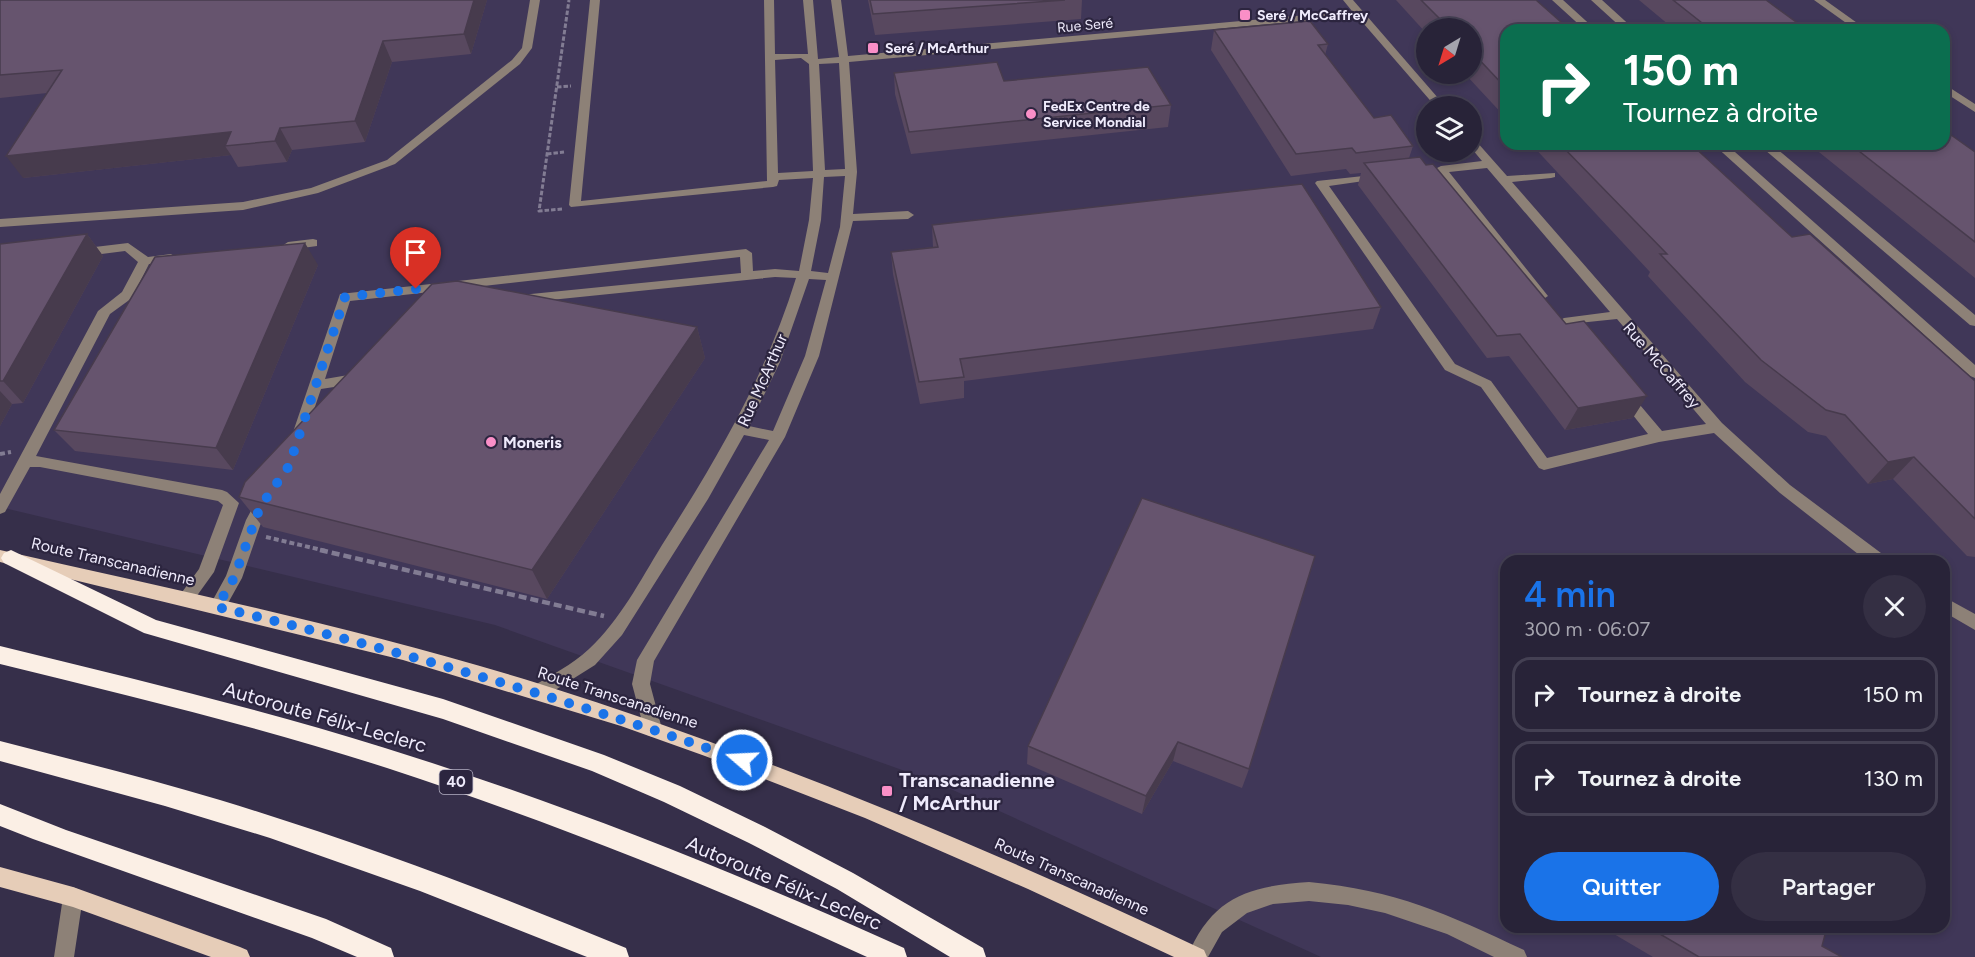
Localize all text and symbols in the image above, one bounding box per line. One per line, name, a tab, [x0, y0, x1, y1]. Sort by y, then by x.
place label: Seré / McCaffrey	[1257, 7, 1369, 24]
marker: Seré / McCaffrey	[1238, 8, 1252, 22]
street label: Rue Seré	[1056, 15, 1114, 36]
north arrow	[1416, 18, 1482, 84]
map controls	[1416, 18, 1482, 162]
place label: Seré / McArthur	[885, 40, 990, 57]
marker: Seré / McArthur	[866, 41, 880, 55]
text: 150 m	[1623, 45, 1739, 96]
icon: right	[1524, 48, 1602, 126]
button: layers	[1416, 96, 1482, 162]
text: Tournez à droite	[1623, 96, 1818, 129]
place label: FedEx Centre de Service Mondial	[1043, 98, 1150, 131]
marker: FedEx Centre de Service Mondial	[1024, 107, 1038, 121]
pin	[390, 227, 441, 289]
icon: arrive	[399, 236, 432, 269]
street label: Rue McCaffrey	[1619, 318, 1704, 413]
street label: Rue McArthur	[734, 330, 792, 429]
place label: Moneris	[503, 433, 562, 452]
marker: Moneris	[484, 435, 498, 449]
street label: Route Transcanadienne	[29, 533, 197, 590]
text: 4 min	[1524, 573, 1616, 616]
button: close	[1863, 575, 1926, 638]
text: 300 m · 06:07	[1524, 617, 1650, 641]
street label: Route Transcanadienne	[535, 663, 701, 732]
street label: Autoroute Félix-Leclerc	[221, 676, 430, 758]
icon: right	[1527, 678, 1560, 711]
text: Tournez à droite	[1578, 681, 1741, 708]
text: 150 m	[1863, 681, 1923, 708]
position arrow	[710, 728, 774, 792]
icon: right	[1527, 762, 1560, 795]
text: Tournez à droite	[1578, 765, 1741, 792]
text: 130 m	[1864, 765, 1923, 792]
place label: Transcanadienne / McArthur	[899, 768, 1054, 815]
road number: 40	[440, 770, 472, 794]
marker: Transcanadienne / McArthur	[880, 784, 894, 798]
street label: Autoroute Félix-Leclerc	[683, 831, 886, 935]
street label: Route Transcanadienne	[992, 834, 1152, 919]
button: Quitter	[1524, 852, 1719, 921]
button: Partager	[1731, 852, 1926, 921]

